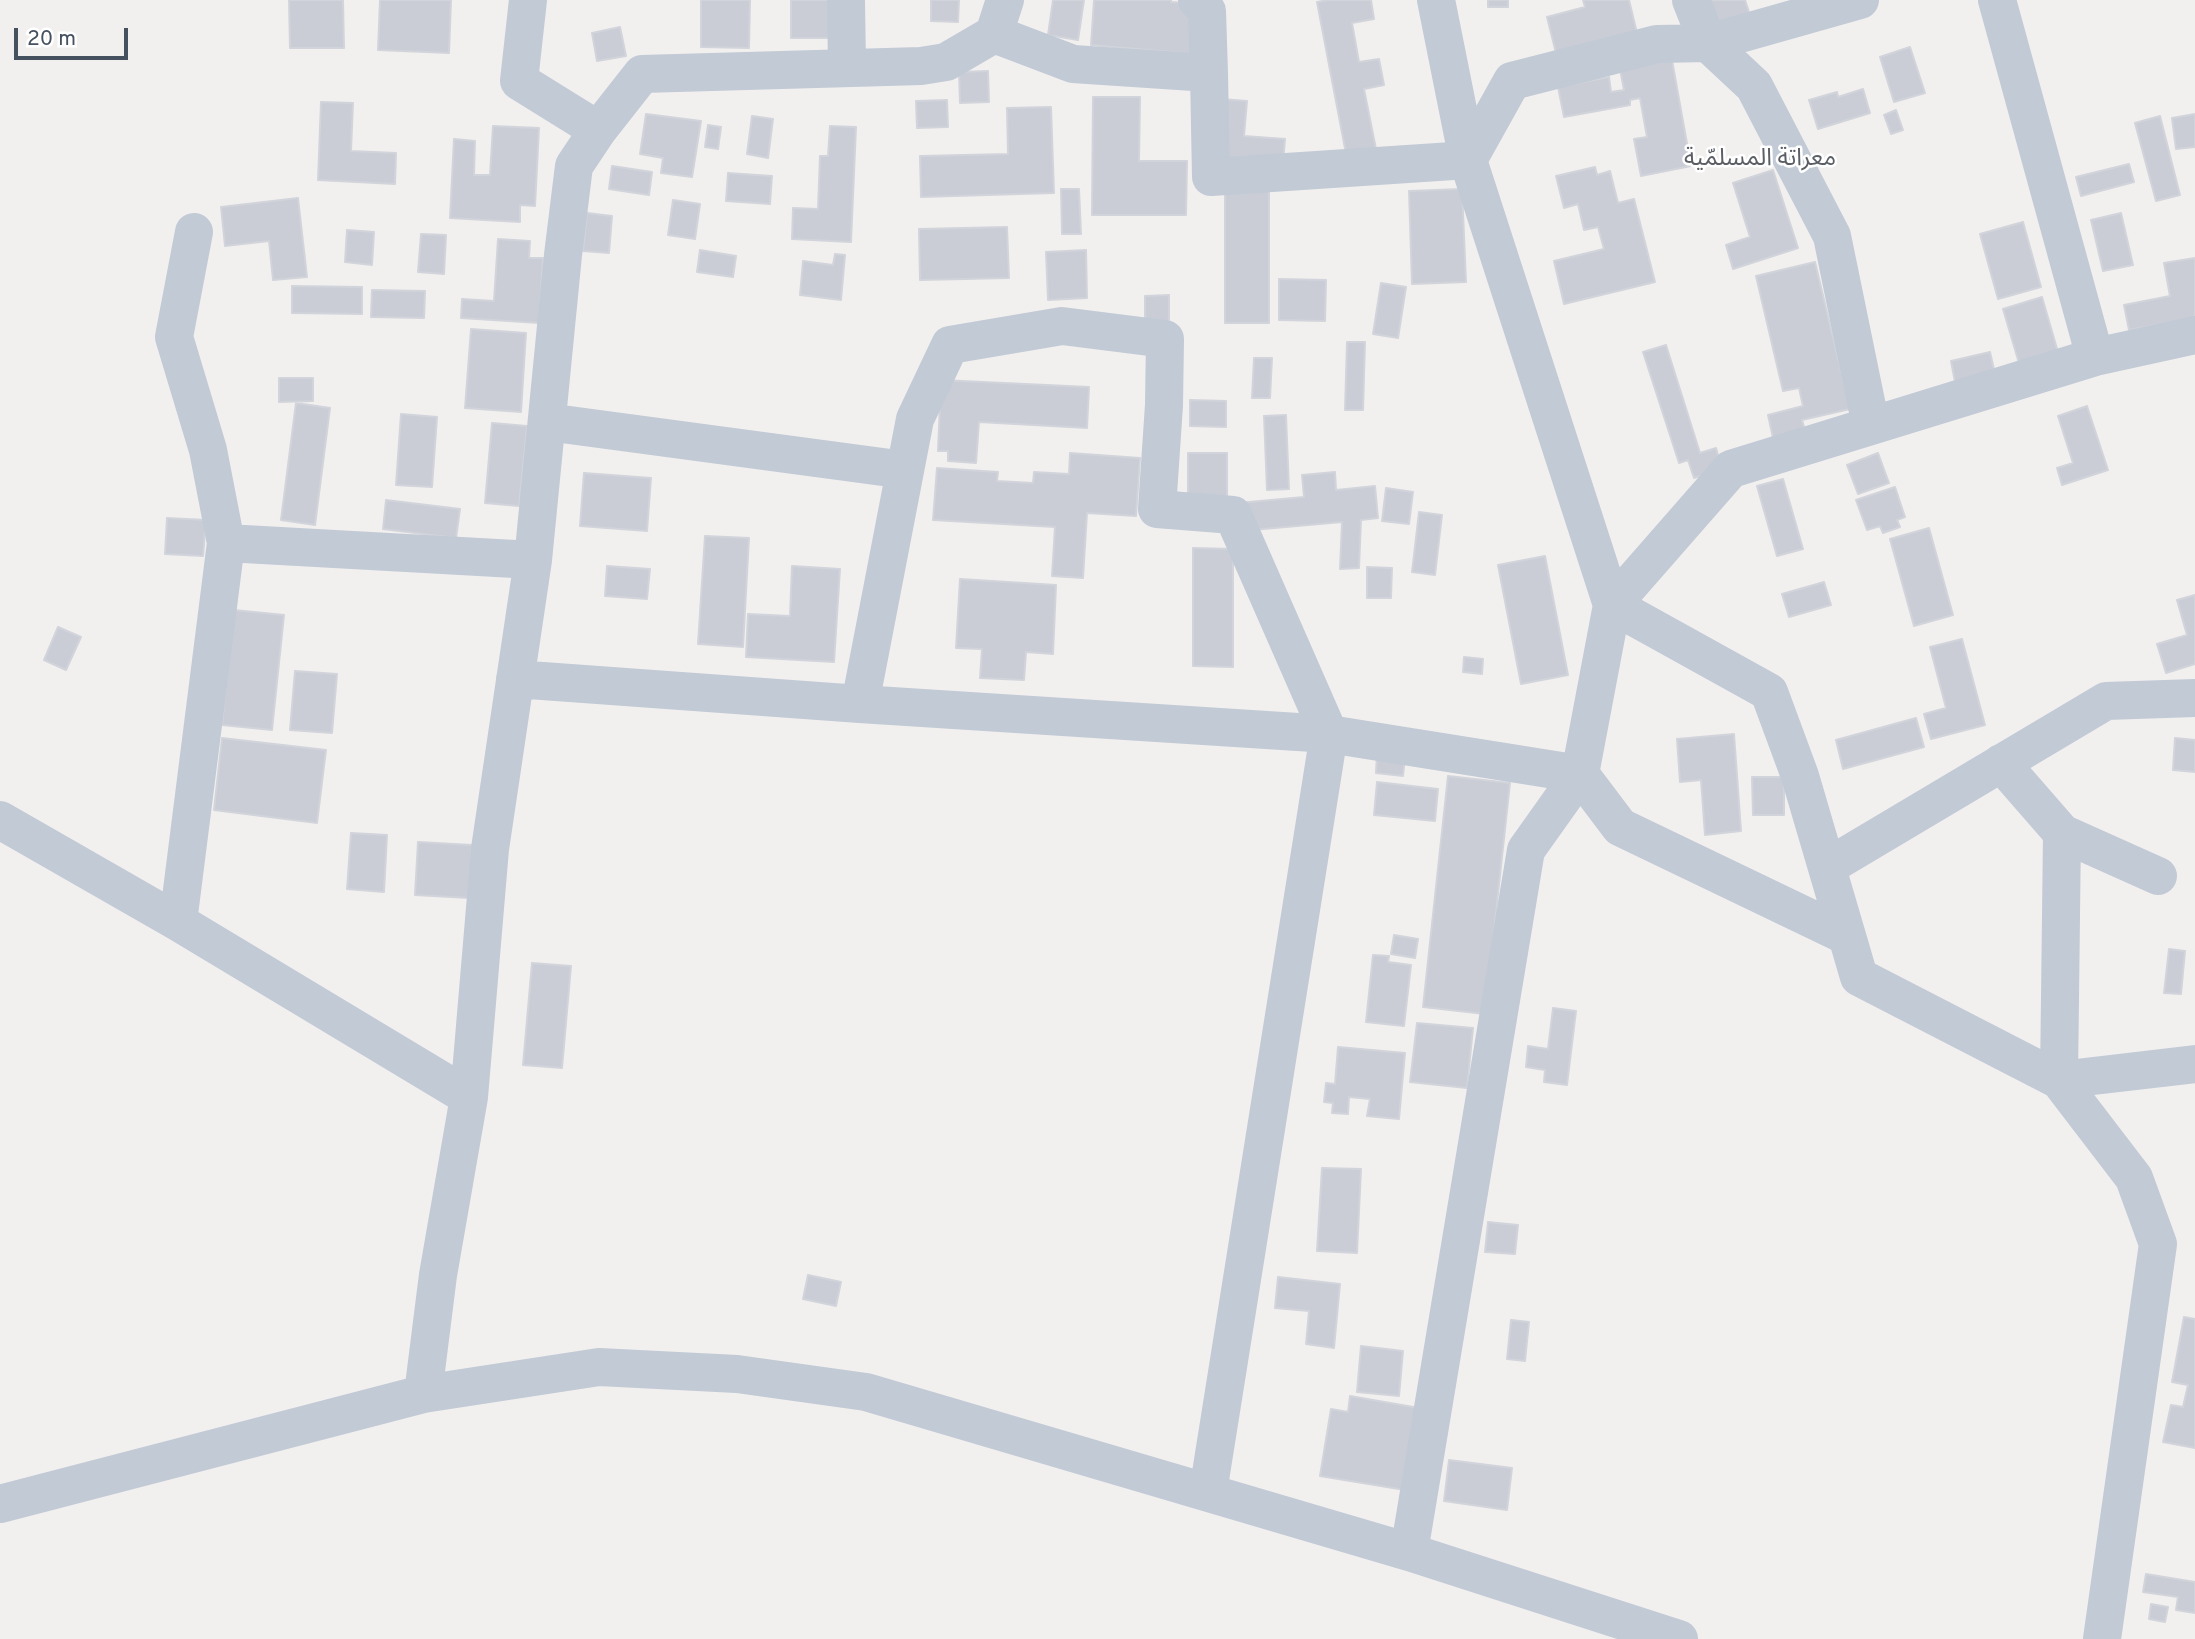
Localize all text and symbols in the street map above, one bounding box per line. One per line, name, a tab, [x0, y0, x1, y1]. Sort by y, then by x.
scale bar	[18, 14, 131, 58]
text: 20 m	[27, 26, 76, 53]
district label: معراتة المسلمّية	[1684, 146, 1836, 174]

